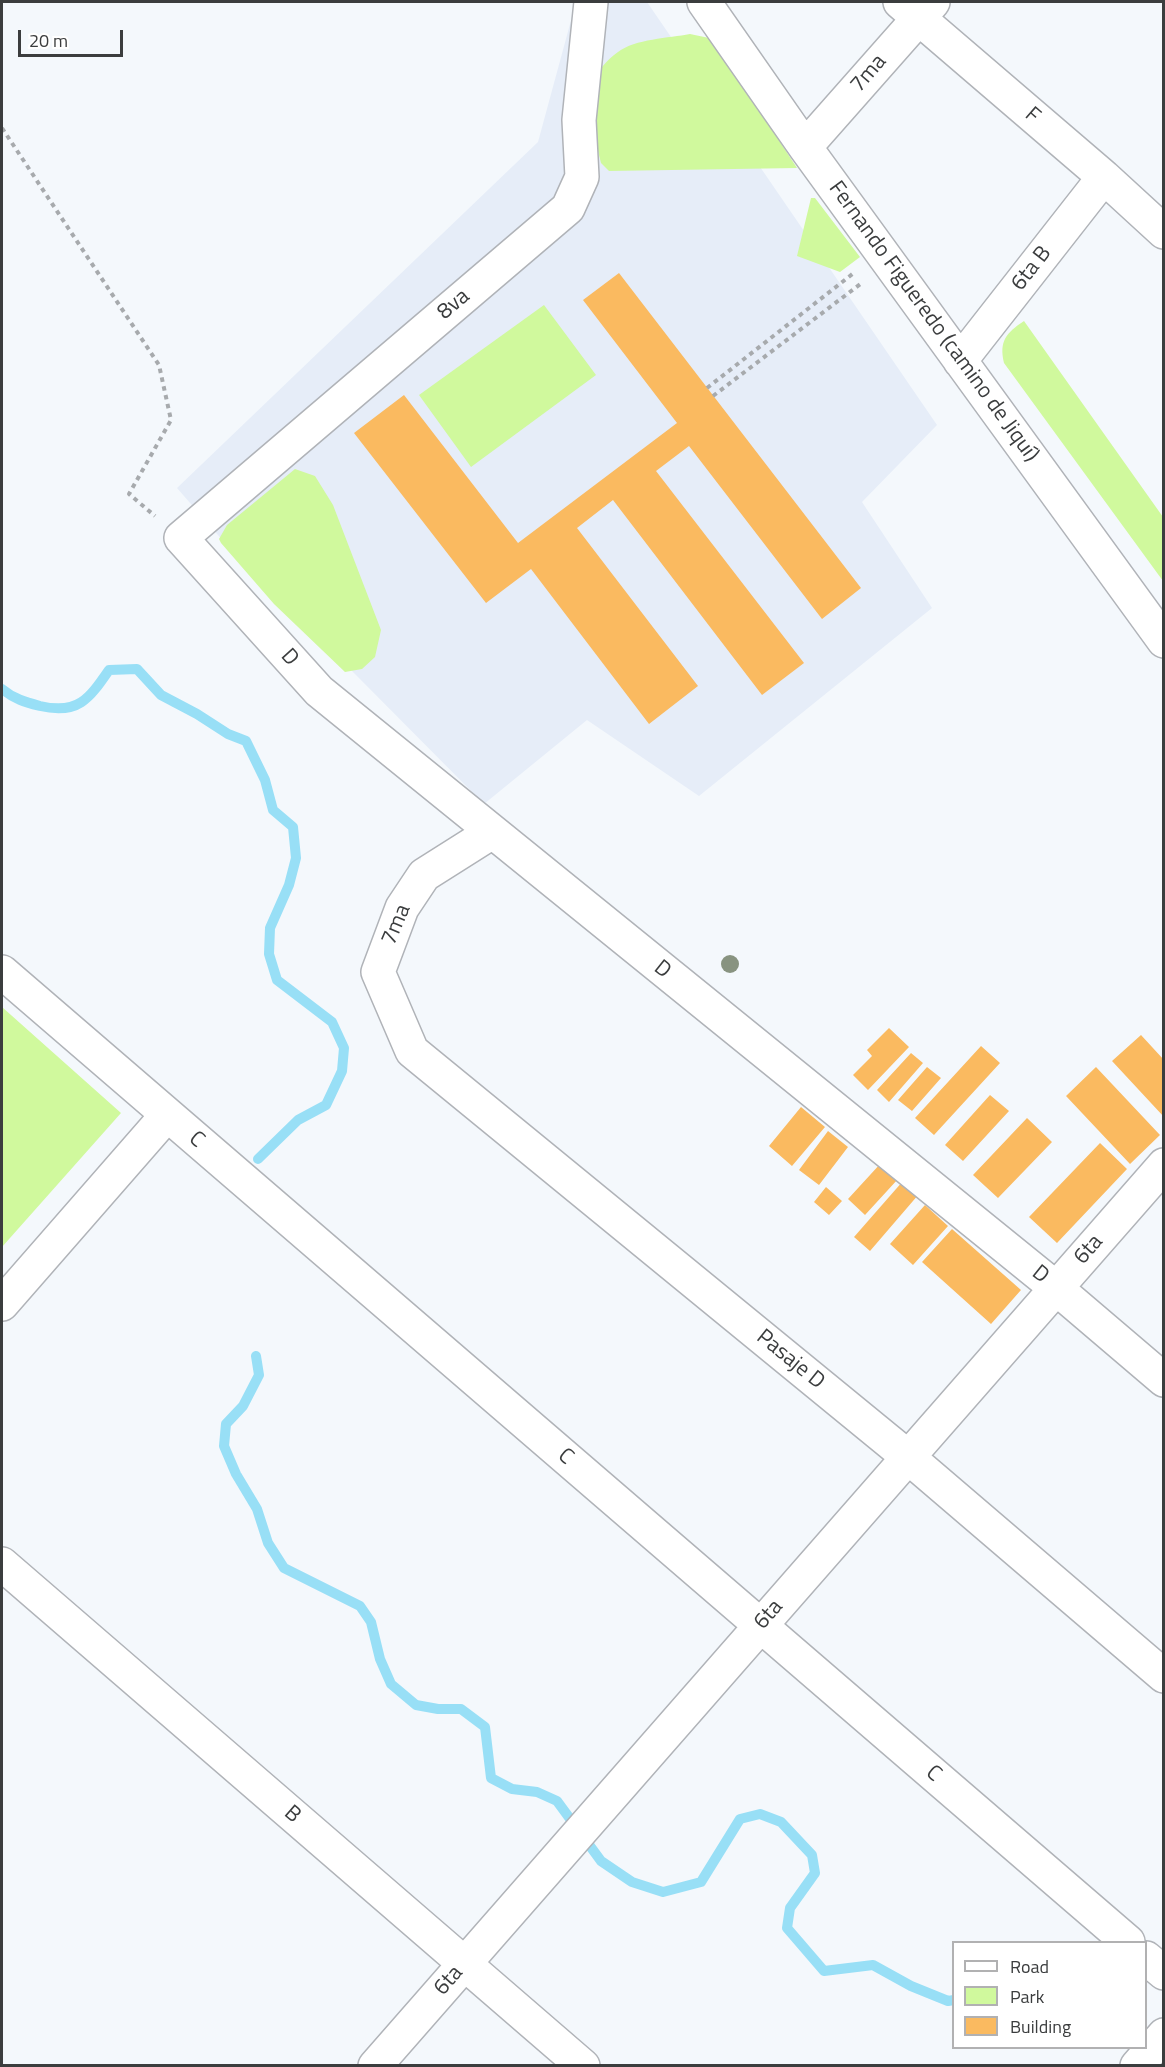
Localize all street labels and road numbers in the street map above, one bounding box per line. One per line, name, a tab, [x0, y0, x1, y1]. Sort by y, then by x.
street label: 7ma	[845, 50, 893, 98]
street label: F	[1019, 102, 1045, 130]
street label: Fernando Figueredo (camino de Jiquí)	[822, 177, 1044, 467]
street label: 6ta B	[1006, 241, 1058, 297]
street label: 8va	[433, 284, 475, 326]
street label: D	[274, 644, 304, 672]
street label: 7ma	[377, 901, 417, 949]
street label: D	[648, 955, 676, 985]
street label: C	[183, 1126, 209, 1154]
street label: 6ta	[1069, 1230, 1109, 1270]
street label: D	[1026, 1260, 1054, 1290]
street label: Pasaje D	[751, 1325, 829, 1395]
street label: C	[552, 1443, 578, 1471]
street label: 6ta	[749, 1595, 789, 1635]
street label: C	[920, 1760, 946, 1788]
street label: B	[278, 1801, 306, 1829]
street label: 6ta	[429, 1961, 469, 2001]

